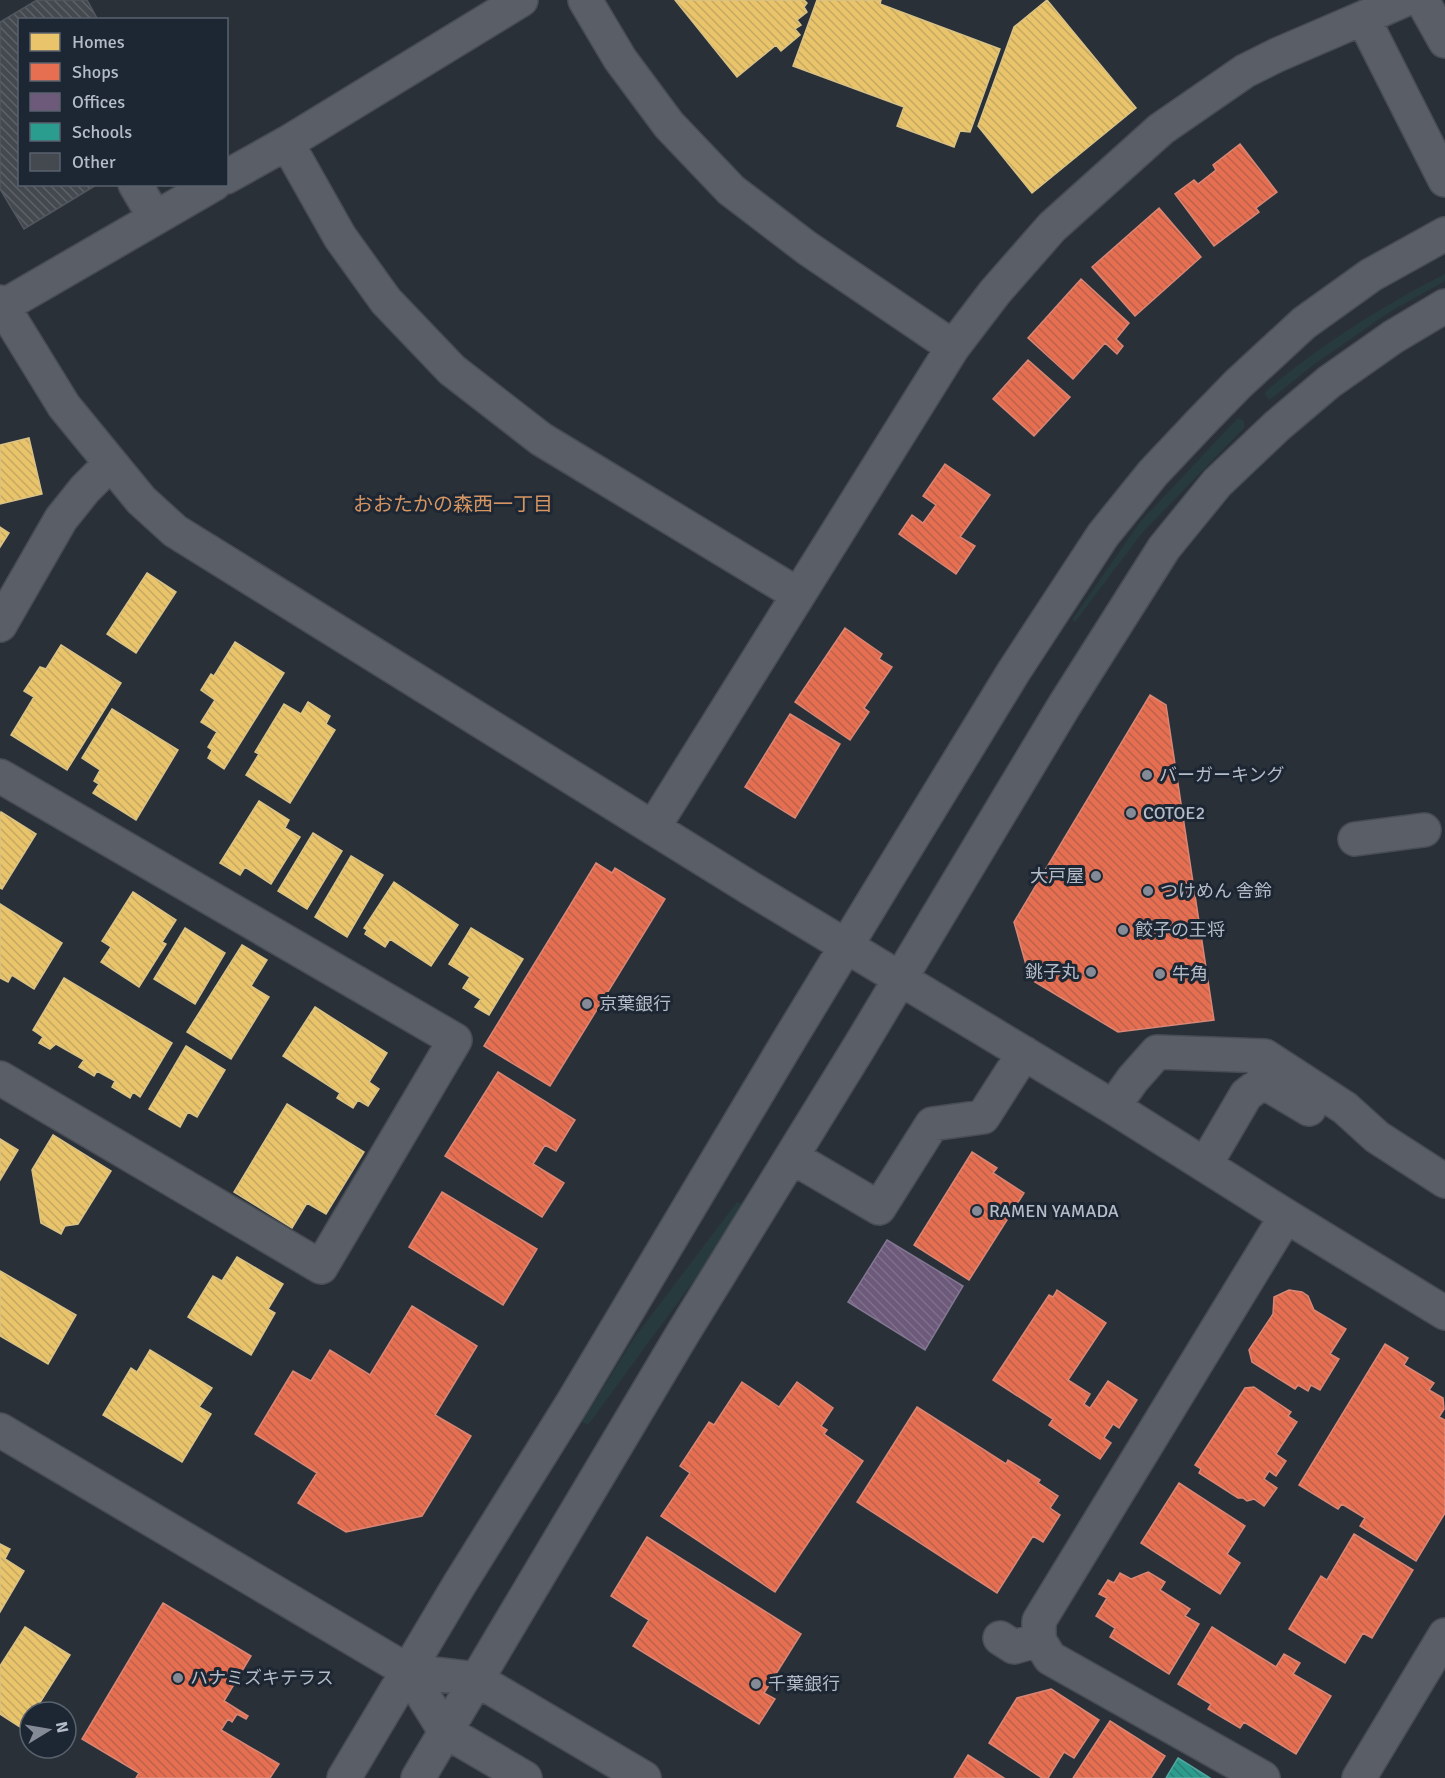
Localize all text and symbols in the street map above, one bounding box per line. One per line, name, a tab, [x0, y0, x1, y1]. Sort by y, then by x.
legend	[18, 18, 228, 186]
text: Homes	[72, 31, 125, 53]
text: Shops	[72, 61, 119, 83]
text: Offices	[72, 91, 125, 113]
text: Schools	[72, 121, 132, 143]
text: Other	[72, 151, 116, 173]
district label: おおたかの森西一丁目	[353, 492, 553, 517]
place label: バーガーキング	[1159, 764, 1284, 786]
marker: バーガーキング	[1140, 768, 1154, 782]
place label: COTOE2	[1143, 802, 1205, 824]
marker: COTOE2	[1124, 806, 1138, 820]
place label: 大戸屋	[1030, 865, 1084, 887]
marker: 大戸屋	[1089, 869, 1103, 883]
place label: つけめん 舎鈴	[1160, 880, 1272, 902]
marker: つけめん 舎鈴	[1141, 884, 1155, 898]
place label: 餃子の王将	[1135, 919, 1225, 941]
marker: 餃子の王将	[1116, 923, 1130, 937]
place label: 銚子丸	[1025, 961, 1079, 983]
place label: 牛角	[1172, 963, 1208, 985]
marker: 銚子丸	[1084, 965, 1098, 979]
marker: 牛角	[1153, 967, 1167, 981]
place label: 京葉銀行	[599, 993, 671, 1015]
marker: 京葉銀行	[580, 997, 594, 1011]
place label: RAMEN YAMADA	[989, 1200, 1119, 1222]
marker: RAMEN YAMADA	[970, 1204, 984, 1218]
place label: ハナミズキテラス	[190, 1667, 334, 1689]
marker: ハナミズキテラス	[171, 1671, 185, 1685]
place label: 千葉銀行	[768, 1673, 840, 1695]
marker: 千葉銀行	[749, 1677, 763, 1691]
north arrow	[18, 1700, 78, 1760]
text: N	[51, 1720, 73, 1735]

